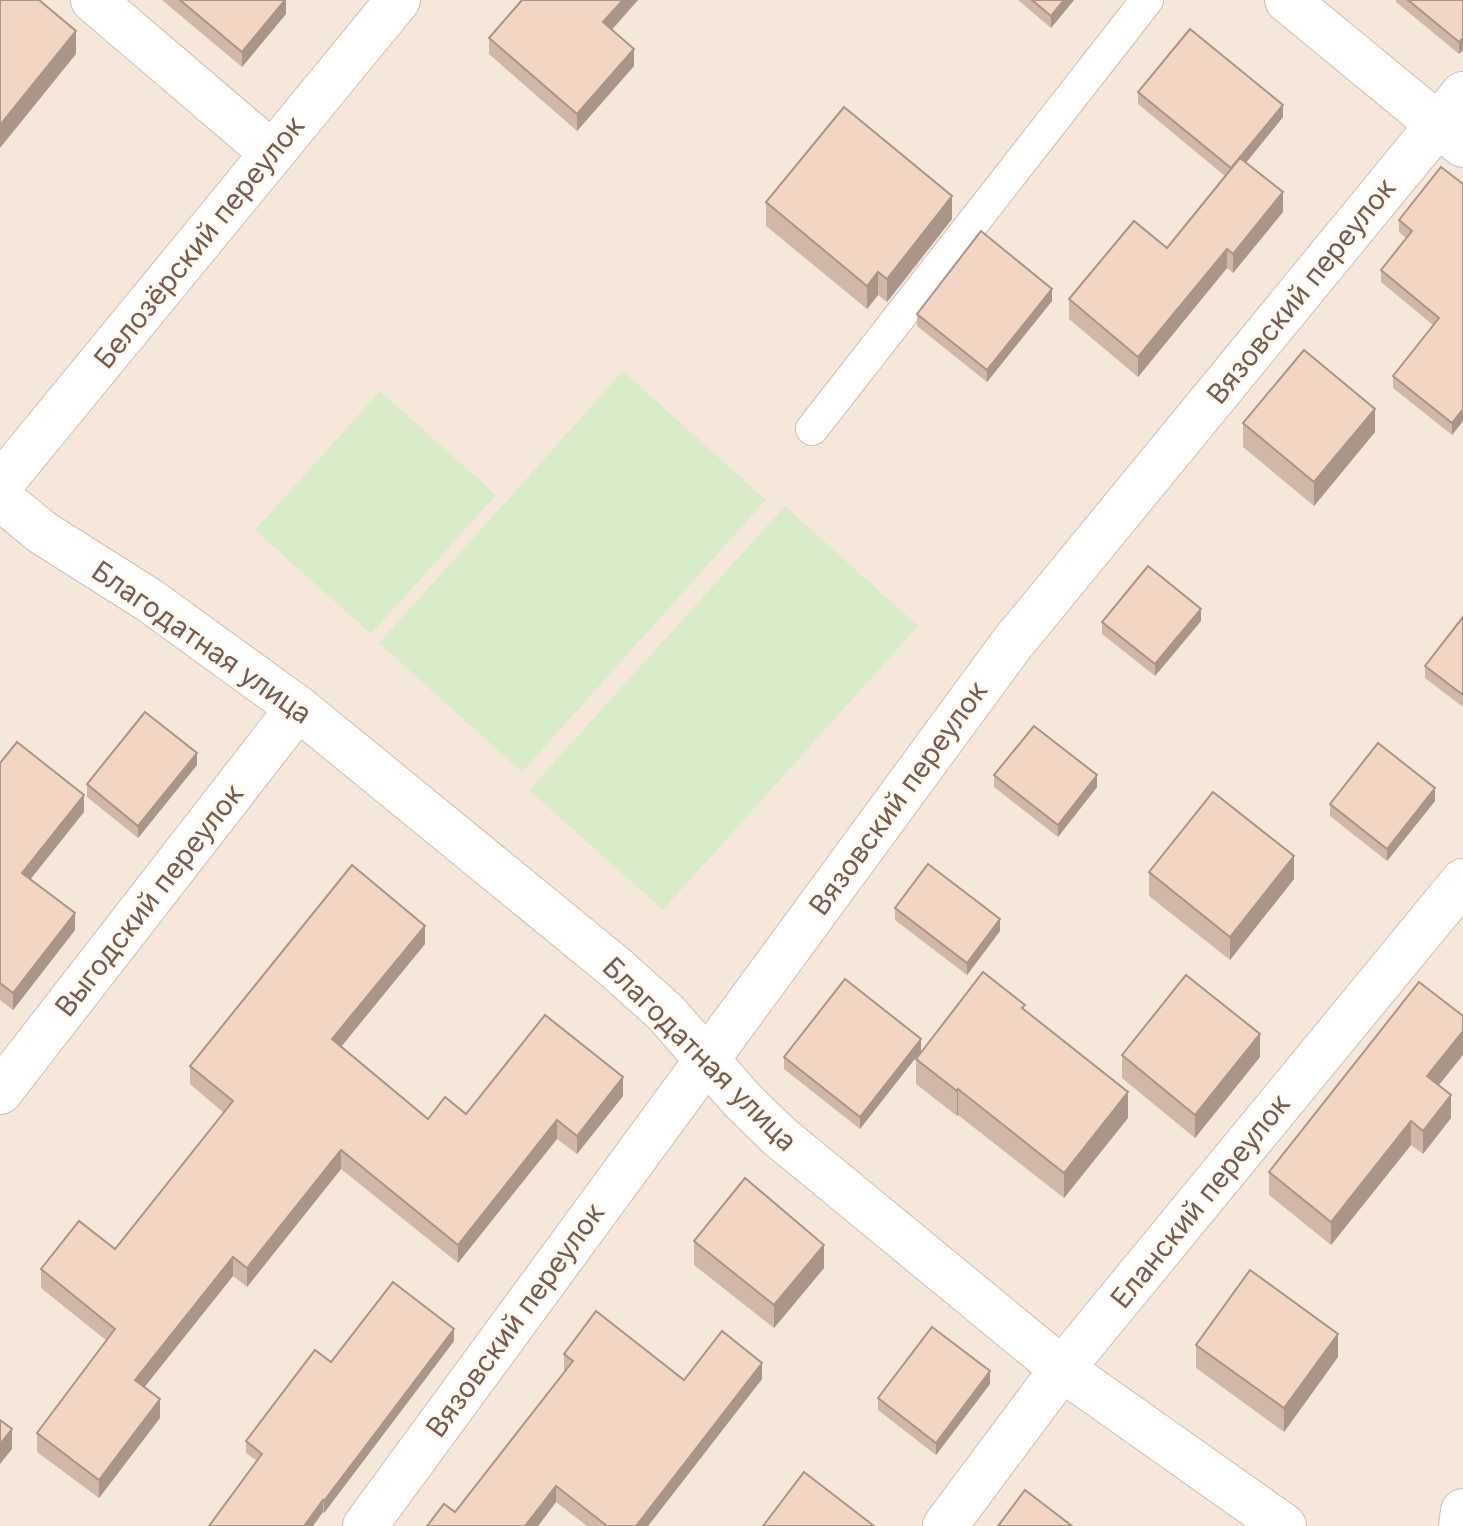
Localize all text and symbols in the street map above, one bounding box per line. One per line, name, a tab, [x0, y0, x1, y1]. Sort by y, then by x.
street label: Белозёрский переулок	[87, 109, 311, 375]
street label: Вязовский переулок	[1199, 171, 1403, 411]
street label: Благодатная улица	[86, 553, 318, 731]
street label: Вязовский переулок	[802, 674, 994, 922]
street label: Выгодский переулок	[48, 777, 250, 1023]
street label: Благодатная улица	[596, 950, 804, 1158]
street label: Еланский переулок	[1103, 1087, 1297, 1315]
street label: Вязовский переулок	[419, 1196, 611, 1444]

